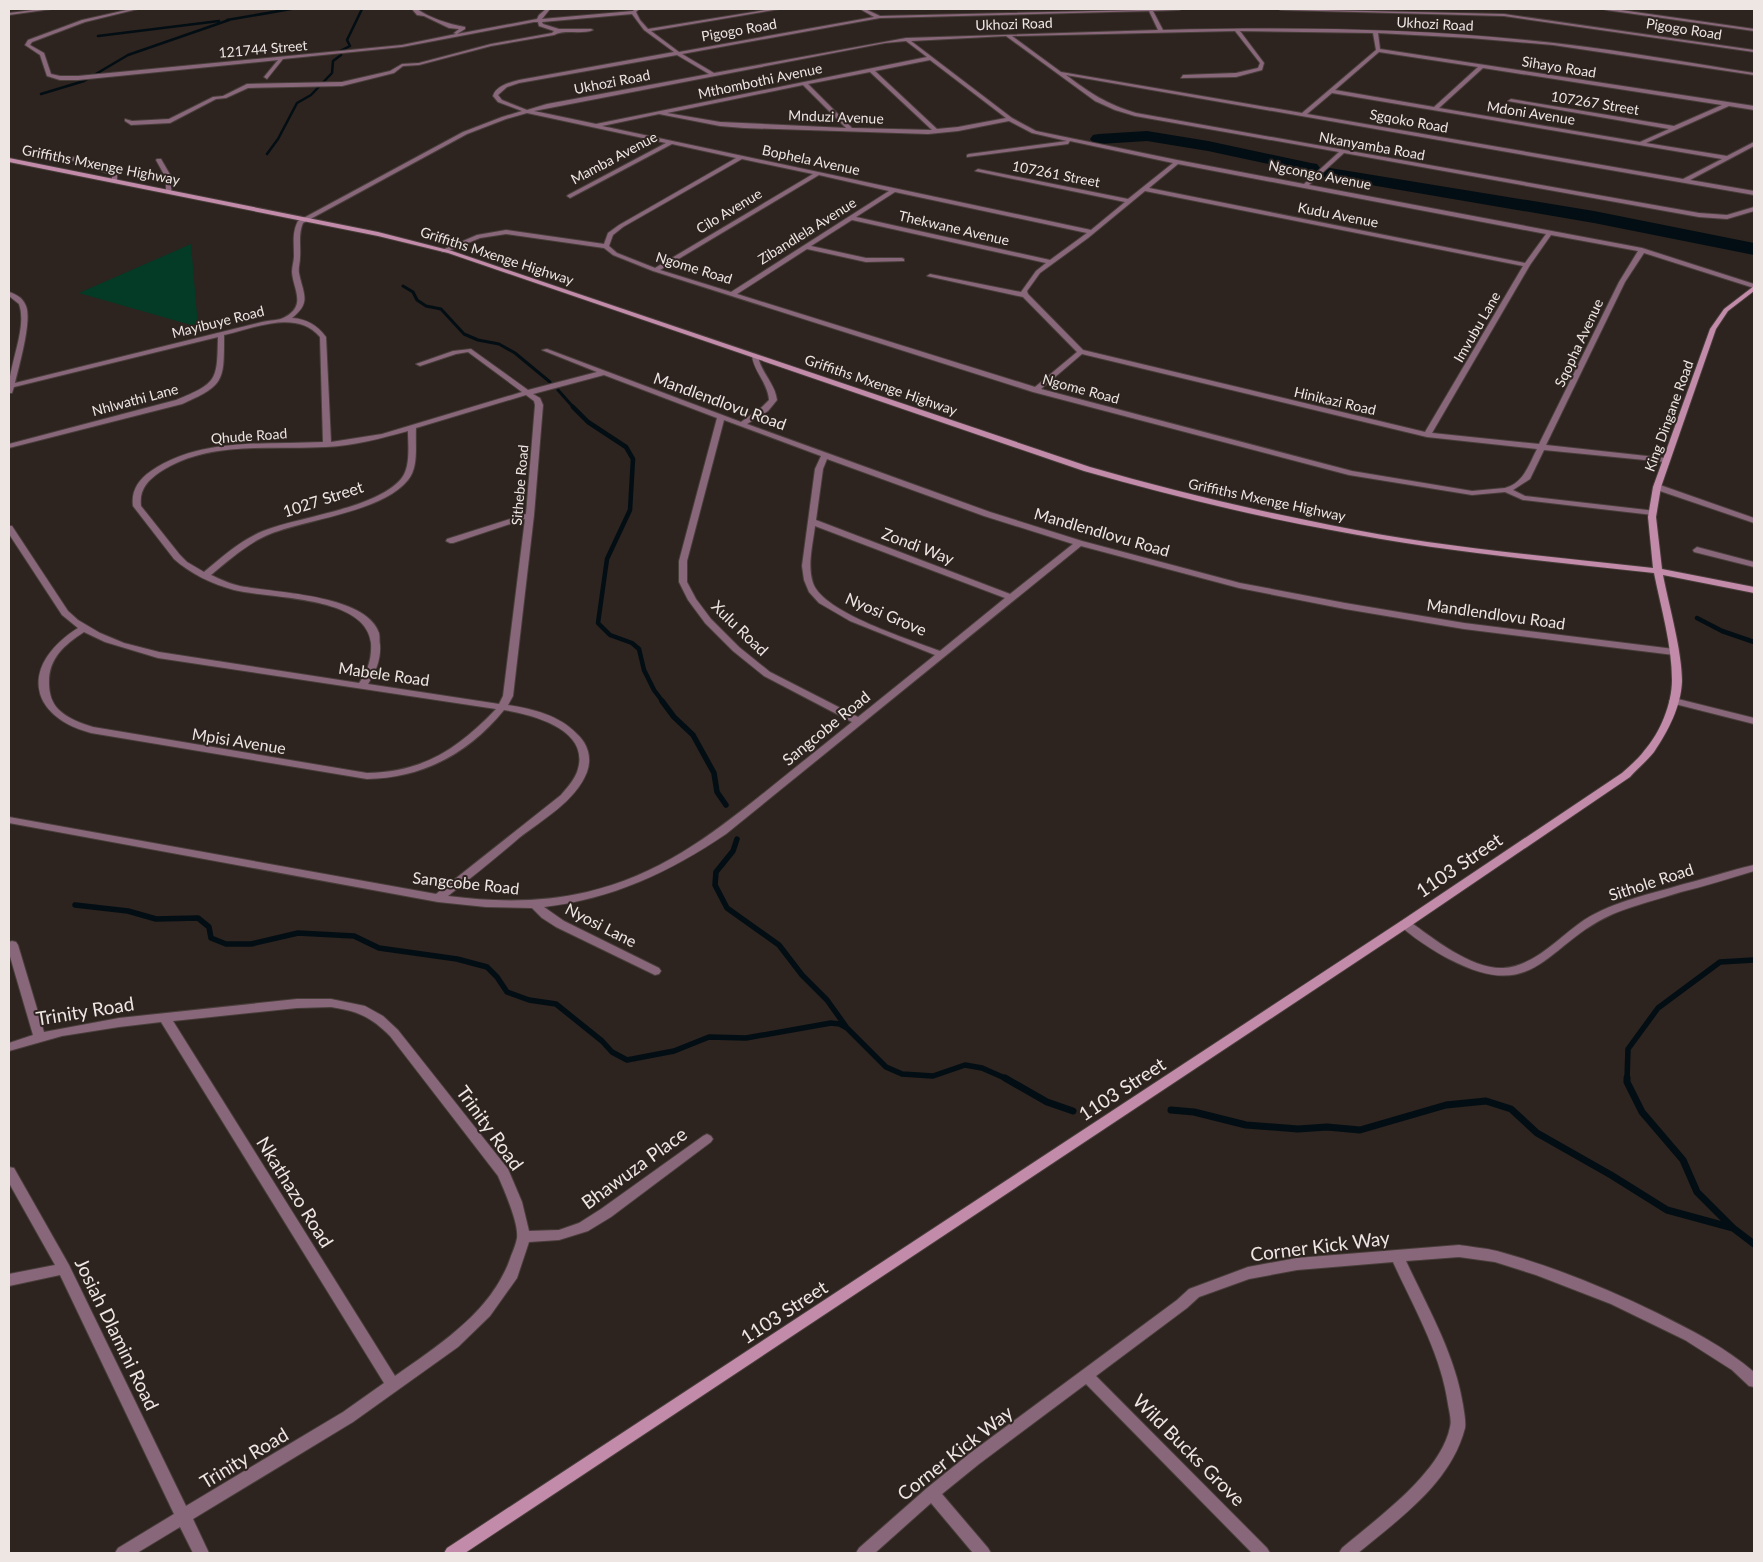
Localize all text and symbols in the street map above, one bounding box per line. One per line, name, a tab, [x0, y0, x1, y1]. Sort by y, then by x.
street label: Ukhozi Road	[1396, 13, 1474, 34]
street label: Pigogo Road	[700, 14, 778, 45]
street label: Ukhozi Road	[975, 14, 1053, 33]
street label: Pigogo Road	[1645, 14, 1723, 43]
street label: 121744 Street	[218, 36, 308, 61]
street label: Sihayo Road	[1521, 52, 1597, 81]
street label: Mthombothi Avenue	[696, 59, 823, 102]
street label: Ukhozi Road	[572, 66, 651, 97]
street label: 107267 Street	[1550, 87, 1640, 118]
street label: Mdoni Avenue	[1486, 97, 1576, 128]
street label: Sgqoko Road	[1368, 105, 1450, 136]
street label: Mnduzi Avenue	[788, 106, 884, 127]
street label: Mamba Avenue	[568, 128, 660, 187]
street label: Nkanyamba Road	[1318, 128, 1426, 163]
street label: Griffiths Mxenge Highway	[21, 141, 182, 188]
street label: Bophela Avenue	[761, 141, 862, 178]
street label: Ngcongo Avenue	[1267, 156, 1373, 193]
street label: 107261 Street	[1011, 157, 1101, 190]
street label: Cilo Avenue	[693, 184, 765, 237]
street label: Zibandlela Avenue	[754, 194, 859, 268]
street label: Kudu Avenue	[1296, 198, 1380, 231]
street label: Thekwane Avenue	[897, 207, 1011, 249]
street label: Griffiths Mxenge Highway	[418, 223, 577, 289]
street label: Ngome Road	[654, 248, 734, 287]
street label: Imvubu Lane	[1450, 288, 1504, 365]
street label: Sqopha Avenue	[1551, 296, 1606, 390]
street label: Mayibuye Road	[170, 302, 266, 341]
street label: Griffiths Mxenge Highway	[803, 350, 960, 419]
street label: King Dingane Road	[1641, 358, 1697, 474]
street label: Mandlendlovu Road	[651, 368, 789, 433]
street label: Ngome Road	[1041, 370, 1122, 407]
street label: Nhlwathi Lane	[90, 380, 180, 419]
street label: Hinikazi Road	[1293, 383, 1378, 418]
street label: Qhude Road	[210, 424, 288, 447]
street label: Sithebe Road	[508, 444, 531, 526]
street label: Griffiths Mxenge Highway	[1187, 475, 1348, 525]
street label: 1027 Street	[280, 477, 366, 520]
street label: Mandlendlovu Road	[1032, 503, 1172, 560]
street label: Zondi Way	[879, 523, 958, 568]
street label: Nyosi Grove	[843, 588, 930, 639]
street label: Mandlendlovu Road	[1425, 594, 1567, 633]
street label: Xulu Road	[708, 596, 773, 659]
street label: Mabele Road	[337, 658, 431, 689]
street label: Sangcobe Road	[778, 686, 873, 769]
street label: Mpisi Avenue	[191, 724, 287, 757]
street label: 1103 Street	[1411, 827, 1506, 902]
street label: Sithole Road	[1606, 859, 1696, 904]
street label: Sangcobe Road	[412, 867, 520, 898]
street label: Nyosi Lane	[562, 898, 640, 951]
street label: Trinity Road	[34, 991, 136, 1030]
street label: 1103 Street	[1074, 1052, 1170, 1125]
street label: Trinity Road	[452, 1081, 529, 1174]
street label: Bhawuza Place	[576, 1122, 691, 1214]
street label: Nkathazo Road	[252, 1132, 339, 1251]
street label: Corner Kick Way	[1249, 1226, 1391, 1265]
street label: Josiah Dlamini Road	[71, 1254, 164, 1414]
street label: 1103 Street	[736, 1275, 832, 1348]
street label: Wild Bucks Grove	[1129, 1389, 1250, 1510]
street label: Corner Kick Way	[892, 1400, 1017, 1505]
street label: Trinity Road	[195, 1422, 292, 1493]

